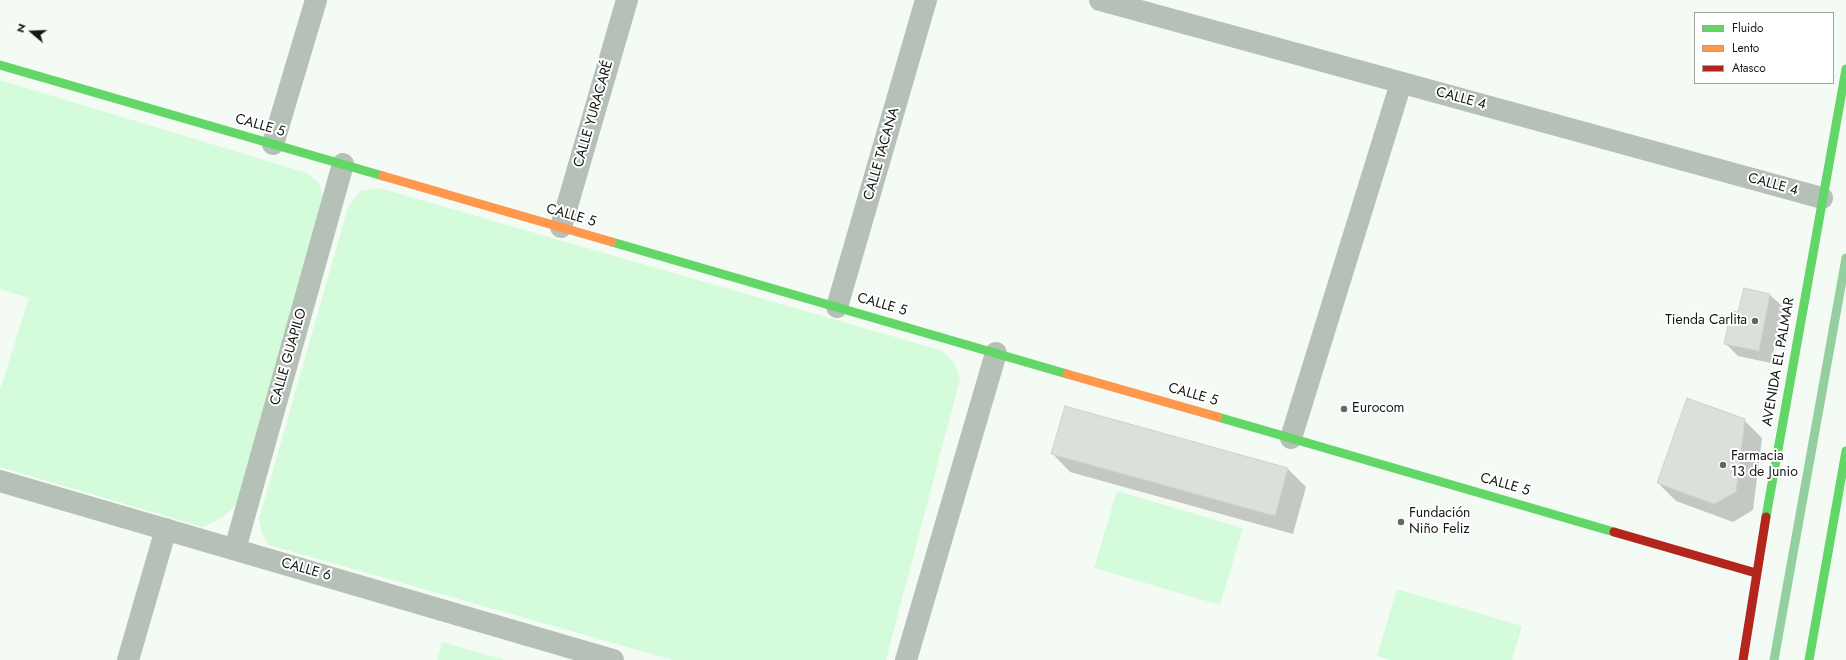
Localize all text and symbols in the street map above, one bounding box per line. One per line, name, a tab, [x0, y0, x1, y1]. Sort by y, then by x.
north arrow	[12, 12, 52, 52]
legend	[1694, 12, 1834, 84]
text: Fluido	[1732, 19, 1764, 37]
text: N	[12, 21, 30, 35]
text: Lento	[1732, 39, 1759, 57]
street label: CALLE YURACARÉ	[571, 59, 617, 169]
text: Atasco	[1732, 59, 1766, 77]
street label: CALLE 4	[1434, 84, 1488, 114]
street label: CALLE TACANA	[861, 106, 903, 202]
street label: CALLE 5	[233, 111, 287, 141]
street label: CALLE 4	[1746, 170, 1800, 200]
street label: CALLE 5	[544, 201, 598, 231]
street label: CALLE 5	[855, 290, 909, 320]
street label: AVENIDA EL PALMAR	[1759, 296, 1799, 428]
street label: CALLE GUAPILO	[267, 307, 311, 407]
place label: Tienda Carlita	[1665, 313, 1747, 329]
marker: Tienda Carlita	[1750, 316, 1760, 326]
street label: CALLE 5	[1166, 380, 1220, 410]
place label: Eurocom	[1352, 401, 1405, 417]
marker: Eurocom	[1339, 404, 1349, 414]
place label: Farmacia 13 de Junio	[1731, 449, 1798, 482]
marker: Farmacia 13 de Junio	[1718, 460, 1728, 470]
street label: CALLE 5	[1478, 470, 1532, 500]
place label: Fundación Niño Feliz	[1409, 506, 1470, 538]
marker: Fundación Niño Feliz	[1396, 517, 1406, 527]
street label: CALLE 6	[279, 555, 333, 585]

